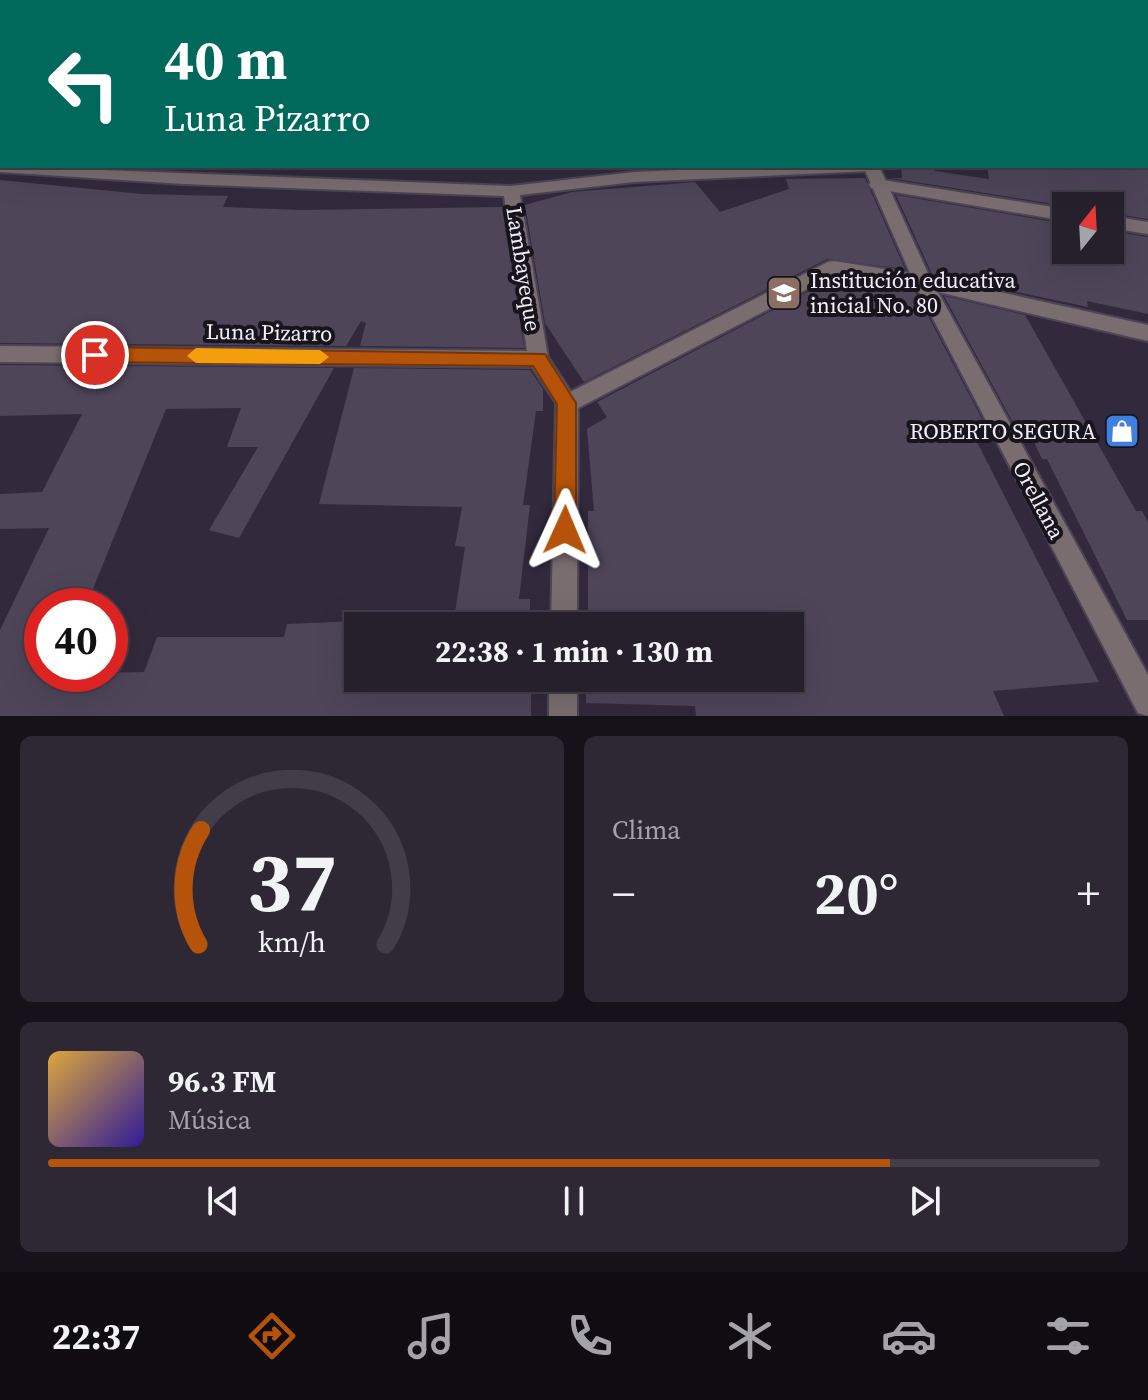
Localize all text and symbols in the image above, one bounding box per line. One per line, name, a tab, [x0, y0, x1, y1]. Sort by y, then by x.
text: 40 m	[164, 21, 287, 98]
icon: left	[32, 32, 136, 136]
text: Luna Pizarro	[164, 94, 371, 143]
north arrow	[1052, 192, 1124, 264]
map controls	[1052, 192, 1124, 264]
street label: Lambayeque	[499, 205, 549, 333]
place label: Institución educativa inicial No. 80	[810, 265, 1016, 320]
school or university icon: Institución educativa inicial No. 80	[765, 274, 803, 312]
street label: Luna Pizarro	[206, 316, 332, 348]
pin	[61, 321, 129, 389]
icon: arrive	[73, 333, 117, 377]
shop icon: ROBERTO SEGURA	[1103, 412, 1141, 450]
place label: ROBERTO SEGURA	[909, 416, 1096, 446]
street label: Orellana	[1006, 456, 1072, 545]
position arrow	[523, 488, 607, 572]
speed limit sign: 40	[24, 588, 128, 692]
text: 22:38 · 1 min · 130 m	[435, 631, 713, 672]
text: Clima	[612, 812, 681, 848]
text: 37	[247, 825, 337, 939]
text: 20°	[814, 852, 898, 934]
text: −	[612, 863, 635, 924]
text: +	[1077, 863, 1100, 924]
text: km/h	[258, 922, 326, 962]
text: 96.3 FM	[168, 1061, 276, 1102]
text: Música	[168, 1102, 251, 1138]
icon: previous	[201, 1179, 245, 1223]
icon: pause	[552, 1179, 596, 1223]
icon: next	[903, 1179, 947, 1223]
icon: directions	[244, 1308, 300, 1364]
icon: music	[403, 1308, 459, 1364]
icon: phone	[562, 1308, 618, 1364]
icon: climate	[722, 1308, 778, 1364]
icon: car	[881, 1308, 937, 1364]
icon: filters	[1040, 1308, 1096, 1364]
text: 22:37	[52, 1312, 141, 1361]

